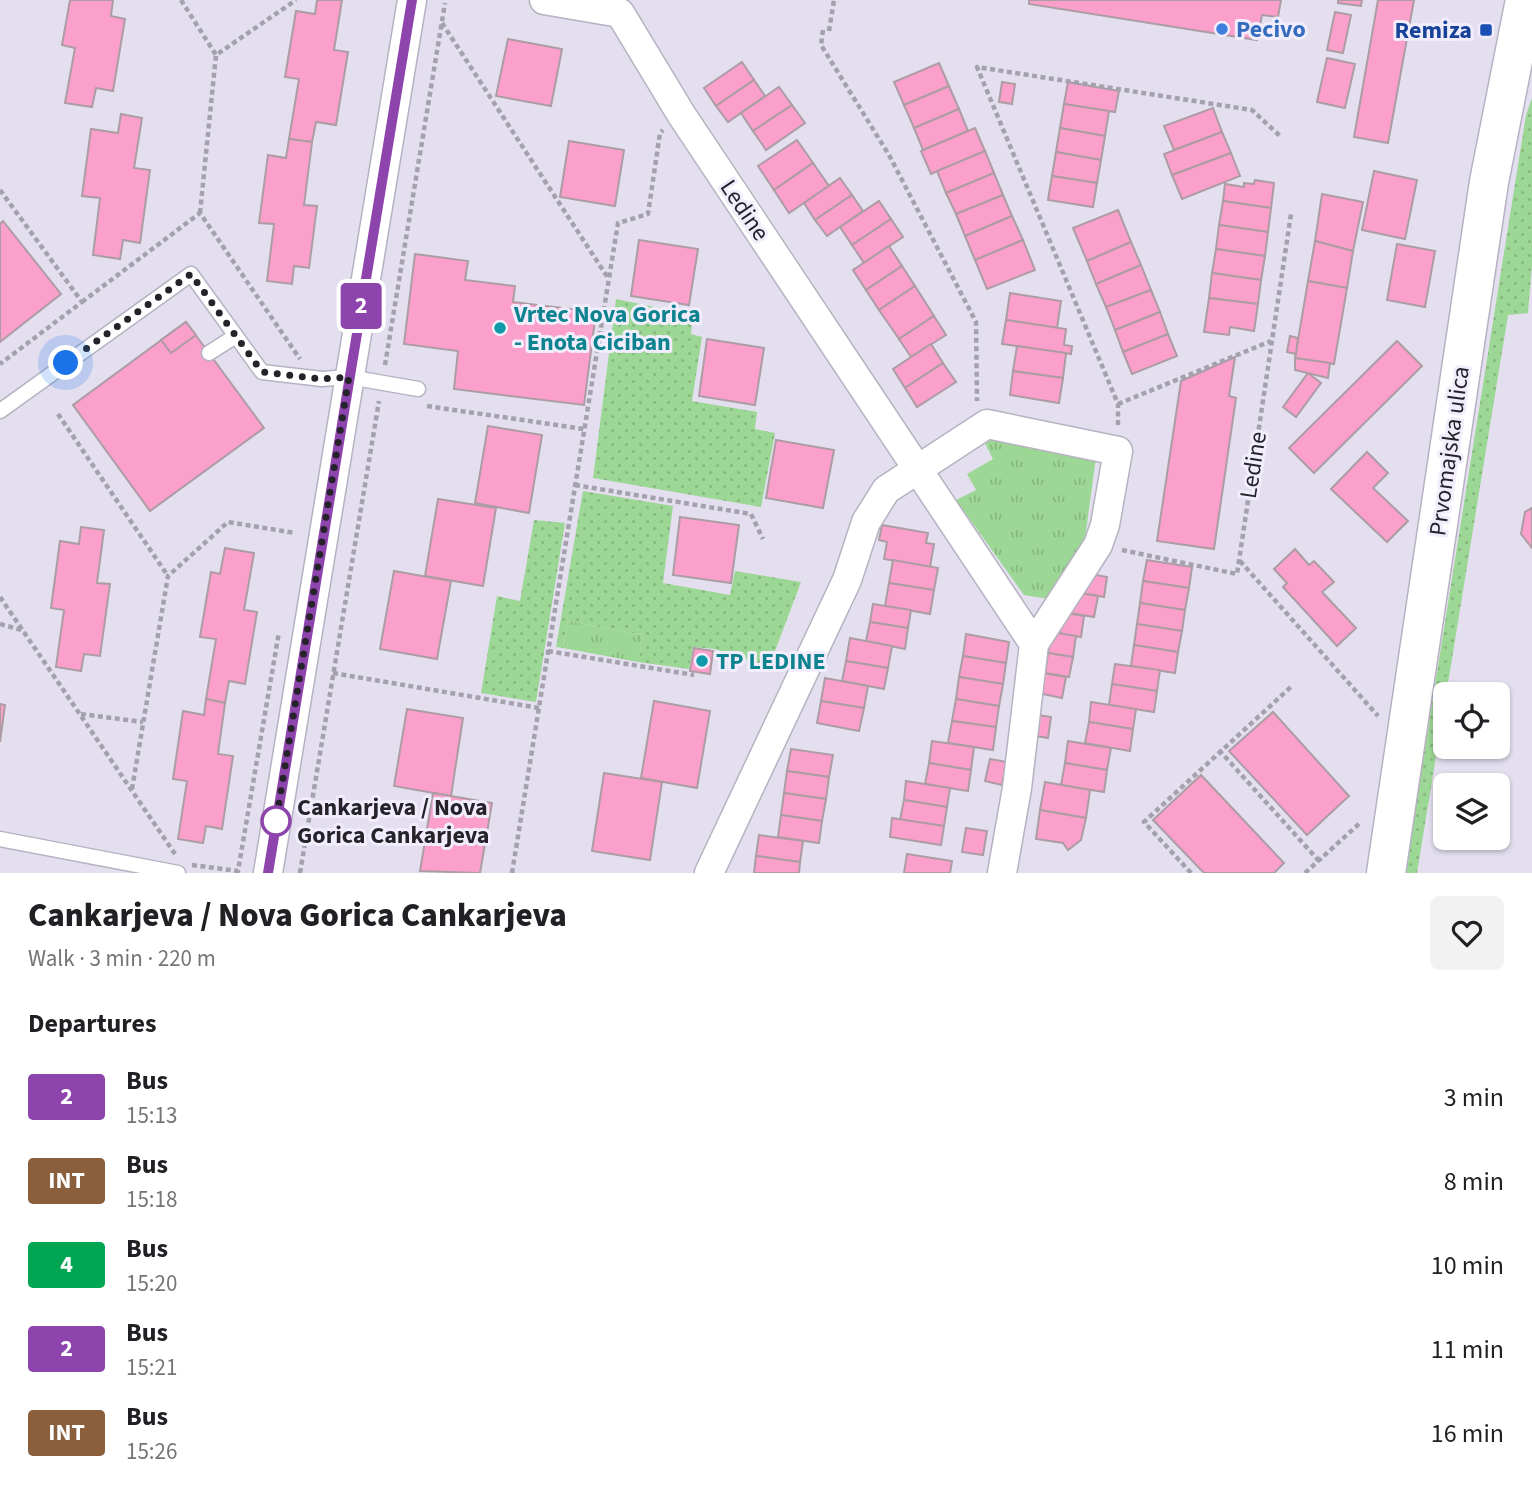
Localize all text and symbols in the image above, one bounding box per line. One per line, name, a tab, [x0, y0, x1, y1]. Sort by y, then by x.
place label: Pecivo	[1236, 12, 1306, 47]
place label: Remiza	[1395, 13, 1472, 48]
marker: Pecivo	[1214, 21, 1230, 37]
marker: Remiza	[1478, 22, 1494, 38]
street label: Ledine	[711, 172, 778, 248]
line badge: 2	[338, 283, 384, 329]
text: 2	[355, 288, 367, 323]
place label: Vrtec Nova Gorica - Enota Ciciban	[513, 297, 701, 360]
marker: Vrtec Nova Gorica - Enota Ciciban	[492, 320, 508, 336]
your location	[48, 345, 83, 380]
street label: Prvomajska ulica	[1420, 364, 1479, 538]
street label: Ledine	[1231, 429, 1276, 501]
place label: TP LEDINE	[716, 644, 826, 679]
marker: TP LEDINE	[694, 653, 710, 669]
map controls	[1433, 682, 1510, 850]
button: locate	[1433, 682, 1510, 759]
button: layers	[1433, 773, 1510, 850]
place label: Cankarjeva / Nova Gorica Cankarjeva	[297, 790, 489, 853]
marker: Cankarjeva / Nova Gorica Cankarjeva	[261, 806, 291, 836]
text: Cankarjeva / Nova Gorica Cankarjeva	[28, 892, 567, 939]
button: heart	[1430, 896, 1504, 970]
text: Walk · 3 min · 220 m	[28, 942, 216, 975]
text: Departures	[28, 1005, 156, 1042]
text: Bus	[126, 1062, 168, 1099]
text: 2	[60, 1079, 73, 1114]
text: 3 min	[1444, 1079, 1504, 1116]
text: 15:13	[126, 1099, 177, 1132]
text: Bus	[126, 1146, 168, 1183]
text: INT	[48, 1163, 85, 1198]
text: 8 min	[1444, 1163, 1504, 1200]
text: 15:18	[126, 1183, 177, 1216]
text: Bus	[126, 1230, 168, 1267]
text: 4	[60, 1247, 73, 1282]
text: 10 min	[1431, 1247, 1504, 1284]
text: 15:20	[126, 1267, 177, 1300]
text: Bus	[126, 1314, 168, 1351]
text: 2	[60, 1331, 73, 1366]
text: 11 min	[1431, 1331, 1504, 1368]
text: 15:21	[126, 1351, 177, 1384]
text: Bus	[126, 1398, 168, 1435]
text: INT	[48, 1415, 85, 1450]
text: 16 min	[1431, 1415, 1504, 1452]
text: 15:26	[126, 1435, 177, 1468]

